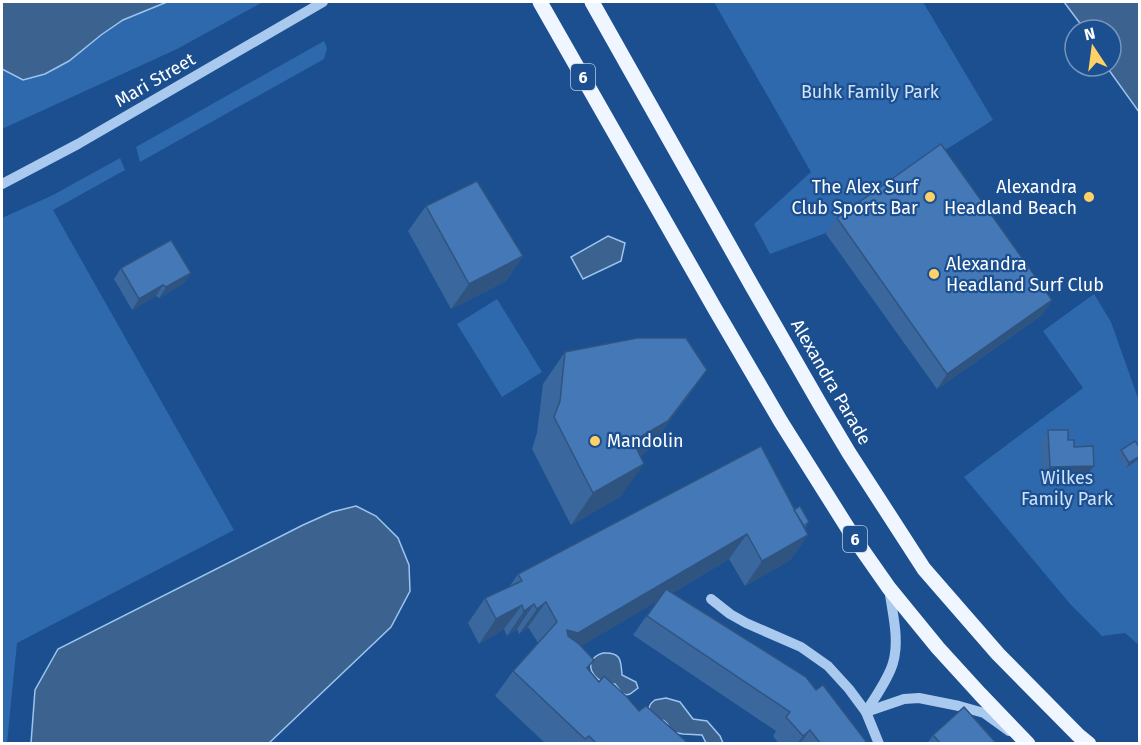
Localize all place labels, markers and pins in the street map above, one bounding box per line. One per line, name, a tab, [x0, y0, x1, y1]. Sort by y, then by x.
place label: The Alex Surf Club Sports Bar	[792, 176, 920, 219]
place label: Alexandra Headland Beach	[944, 176, 1077, 219]
marker: The Alex Surf Club Sports Bar	[923, 190, 937, 204]
marker: Alexandra Headland Beach	[1082, 190, 1096, 204]
place label: Alexandra Headland Surf Club	[946, 253, 1104, 296]
marker: Alexandra Headland Surf Club	[927, 267, 941, 281]
place label: Mandolin	[607, 430, 684, 452]
marker: Mandolin	[588, 434, 602, 448]

